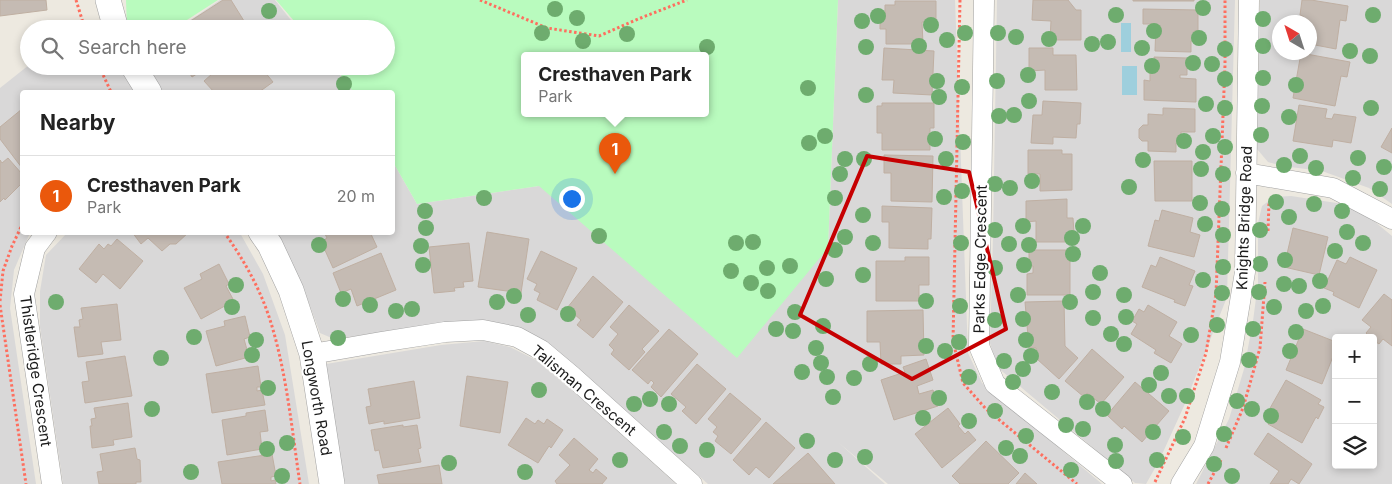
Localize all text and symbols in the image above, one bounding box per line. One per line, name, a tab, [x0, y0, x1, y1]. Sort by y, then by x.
north arrow	[1272, 15, 1317, 60]
search box	[20, 20, 395, 75]
icon: search	[38, 34, 66, 62]
text: Search here	[78, 36, 187, 59]
popup	[521, 52, 709, 117]
text: Cresthaven Park	[538, 63, 692, 86]
text: Park	[538, 86, 572, 106]
text: Nearby	[40, 110, 115, 135]
pin: 1	[599, 133, 631, 174]
street label: Knights Bridge Road	[1232, 146, 1256, 290]
text: Cresthaven Park	[87, 174, 241, 197]
street label: Parks Edge Crescent	[969, 184, 991, 334]
text: 1	[53, 186, 59, 206]
text: 20 m	[337, 186, 375, 206]
your location	[559, 186, 585, 212]
text: Park	[87, 197, 121, 217]
street label: Thistleridge Crescent	[16, 294, 56, 448]
map controls	[1332, 334, 1377, 469]
button: +	[1332, 334, 1377, 379]
street label: Longworth Road	[298, 339, 336, 457]
street label: Talisman Crescent	[528, 341, 640, 439]
button: −	[1332, 379, 1377, 424]
button: layers	[1332, 424, 1377, 469]

